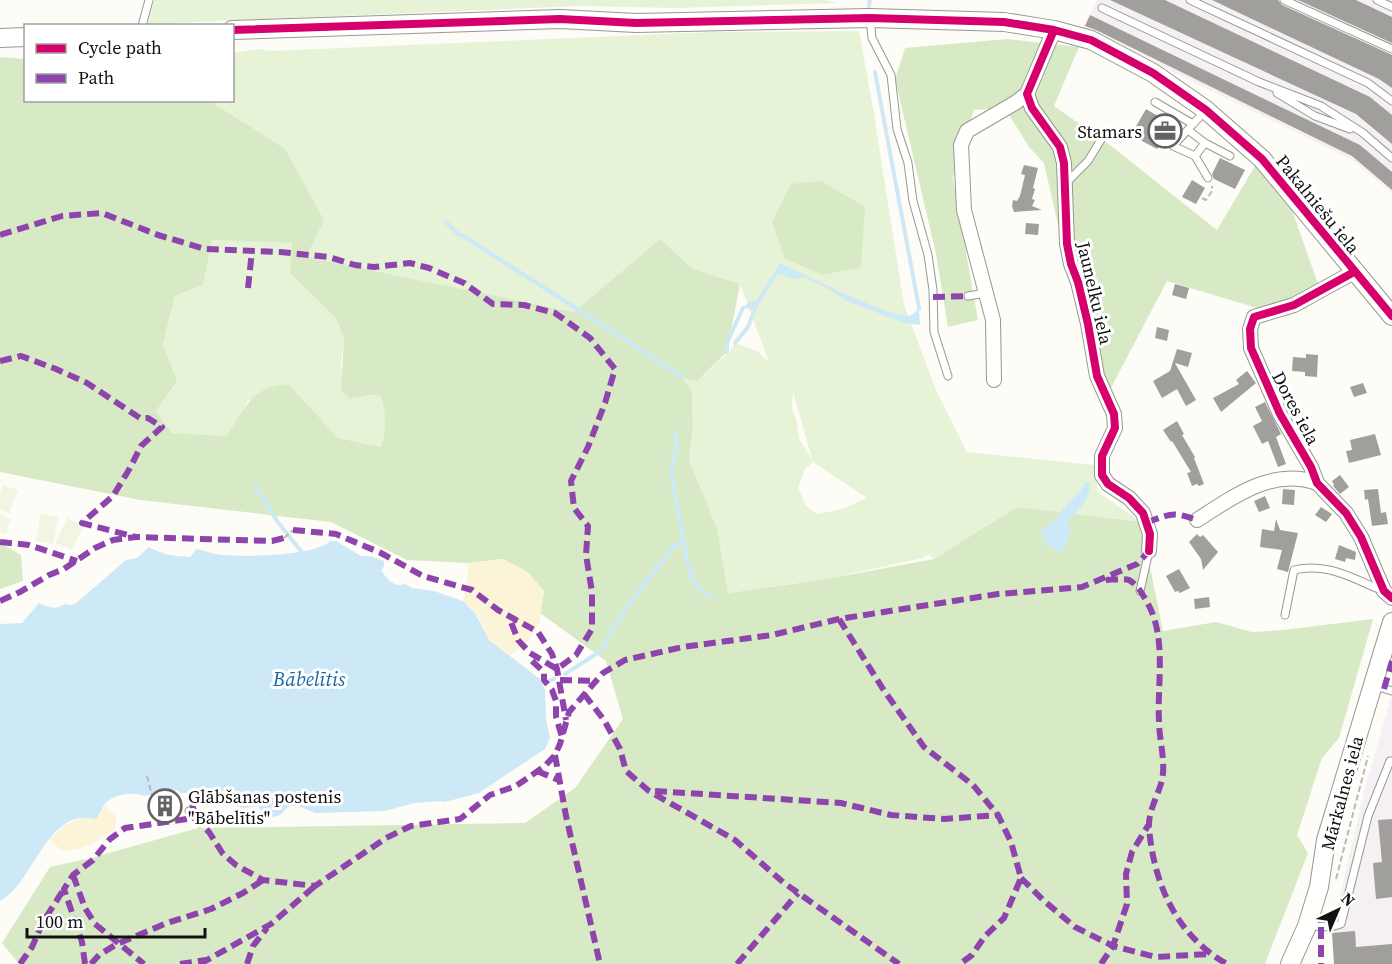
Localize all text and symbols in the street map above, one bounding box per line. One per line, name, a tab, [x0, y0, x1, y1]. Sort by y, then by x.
legend	[24, 24, 234, 102]
text: Cycle path	[78, 35, 162, 60]
text: Path	[78, 65, 115, 90]
office icon: Stamars	[1147, 113, 1183, 149]
place label: Stamars	[1078, 119, 1142, 144]
street label: Pakalniešu iela	[1270, 149, 1366, 259]
street label: Jaunelku iela	[1071, 238, 1119, 348]
street label: Dores iela	[1266, 367, 1326, 450]
water label: Bābelītis	[272, 665, 346, 693]
street label: Mārkalnes iela	[1315, 732, 1370, 853]
place label: Glābšanas postenis "Bābelītis"	[188, 784, 341, 830]
building icon: Glābšanas postenis "Bābelītis"	[147, 788, 183, 824]
north arrow	[1308, 880, 1368, 940]
text: N	[1337, 887, 1361, 911]
scale bar	[27, 901, 206, 939]
text: 100 m	[36, 909, 83, 934]

